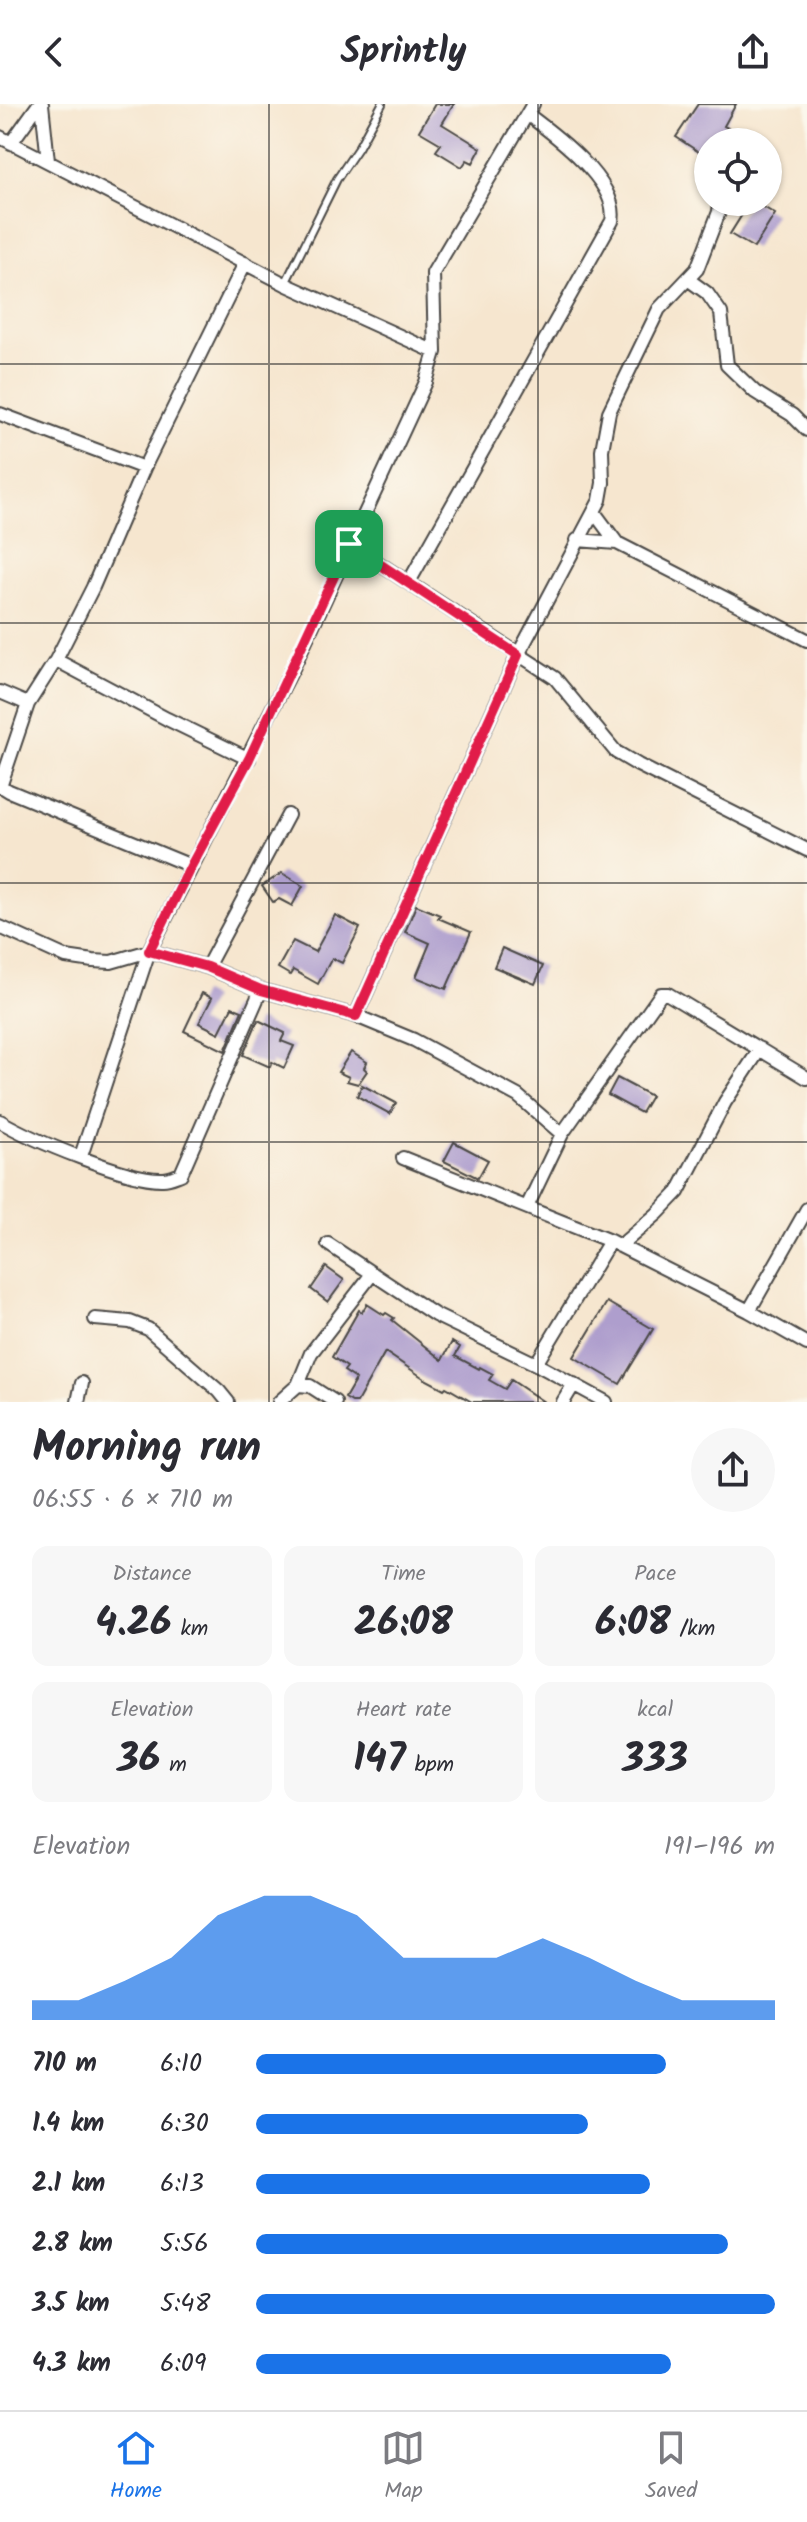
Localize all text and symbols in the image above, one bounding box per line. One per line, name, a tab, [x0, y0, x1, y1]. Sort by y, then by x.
text: Sprintly	[340, 24, 467, 81]
icon: back	[32, 30, 76, 74]
icon: share	[731, 30, 775, 74]
map controls	[694, 128, 782, 216]
button: locate	[694, 128, 782, 216]
pin	[315, 510, 383, 578]
icon: arrive	[327, 522, 371, 566]
text: Morning run	[32, 1414, 261, 1484]
button: share	[691, 1428, 775, 1512]
text: 06:55 · 6 × 710 m	[32, 1479, 233, 1521]
text: Distance	[112, 1557, 191, 1592]
text: Time	[381, 1557, 426, 1592]
text: Pace	[634, 1557, 676, 1592]
text: 4.26	[95, 1592, 172, 1656]
text: 26:08	[354, 1592, 453, 1656]
text: 6:08	[595, 1592, 671, 1656]
text: km	[172, 1612, 208, 1647]
text: /km	[671, 1612, 715, 1647]
text: Elevation	[110, 1693, 193, 1728]
text: Heart rate	[356, 1693, 451, 1728]
text: kcal	[637, 1693, 673, 1728]
text: 36	[117, 1728, 160, 1792]
text: 147	[353, 1728, 406, 1792]
text: 333	[622, 1728, 688, 1792]
text: m	[160, 1748, 187, 1783]
text: bpm	[406, 1748, 454, 1783]
text: Elevation	[32, 1826, 130, 1868]
text: 191–196 m	[664, 1826, 775, 1868]
text: 710 m	[32, 2043, 97, 2085]
text: 6:10	[160, 2043, 202, 2085]
text: 1.4 km	[32, 2103, 104, 2145]
text: 6:30	[160, 2103, 209, 2145]
text: 2.1 km	[32, 2163, 105, 2205]
text: 6:13	[160, 2163, 204, 2205]
text: 2.8 km	[32, 2223, 113, 2265]
text: 5:56	[160, 2223, 209, 2265]
text: 3.5 km	[32, 2283, 110, 2325]
text: 5:48	[160, 2283, 210, 2325]
text: 4.3 km	[32, 2343, 111, 2385]
text: 6:09	[160, 2343, 207, 2385]
tab: Home	[110, 2426, 162, 2509]
tab: Map	[381, 2426, 425, 2509]
tab: Saved	[645, 2426, 697, 2509]

